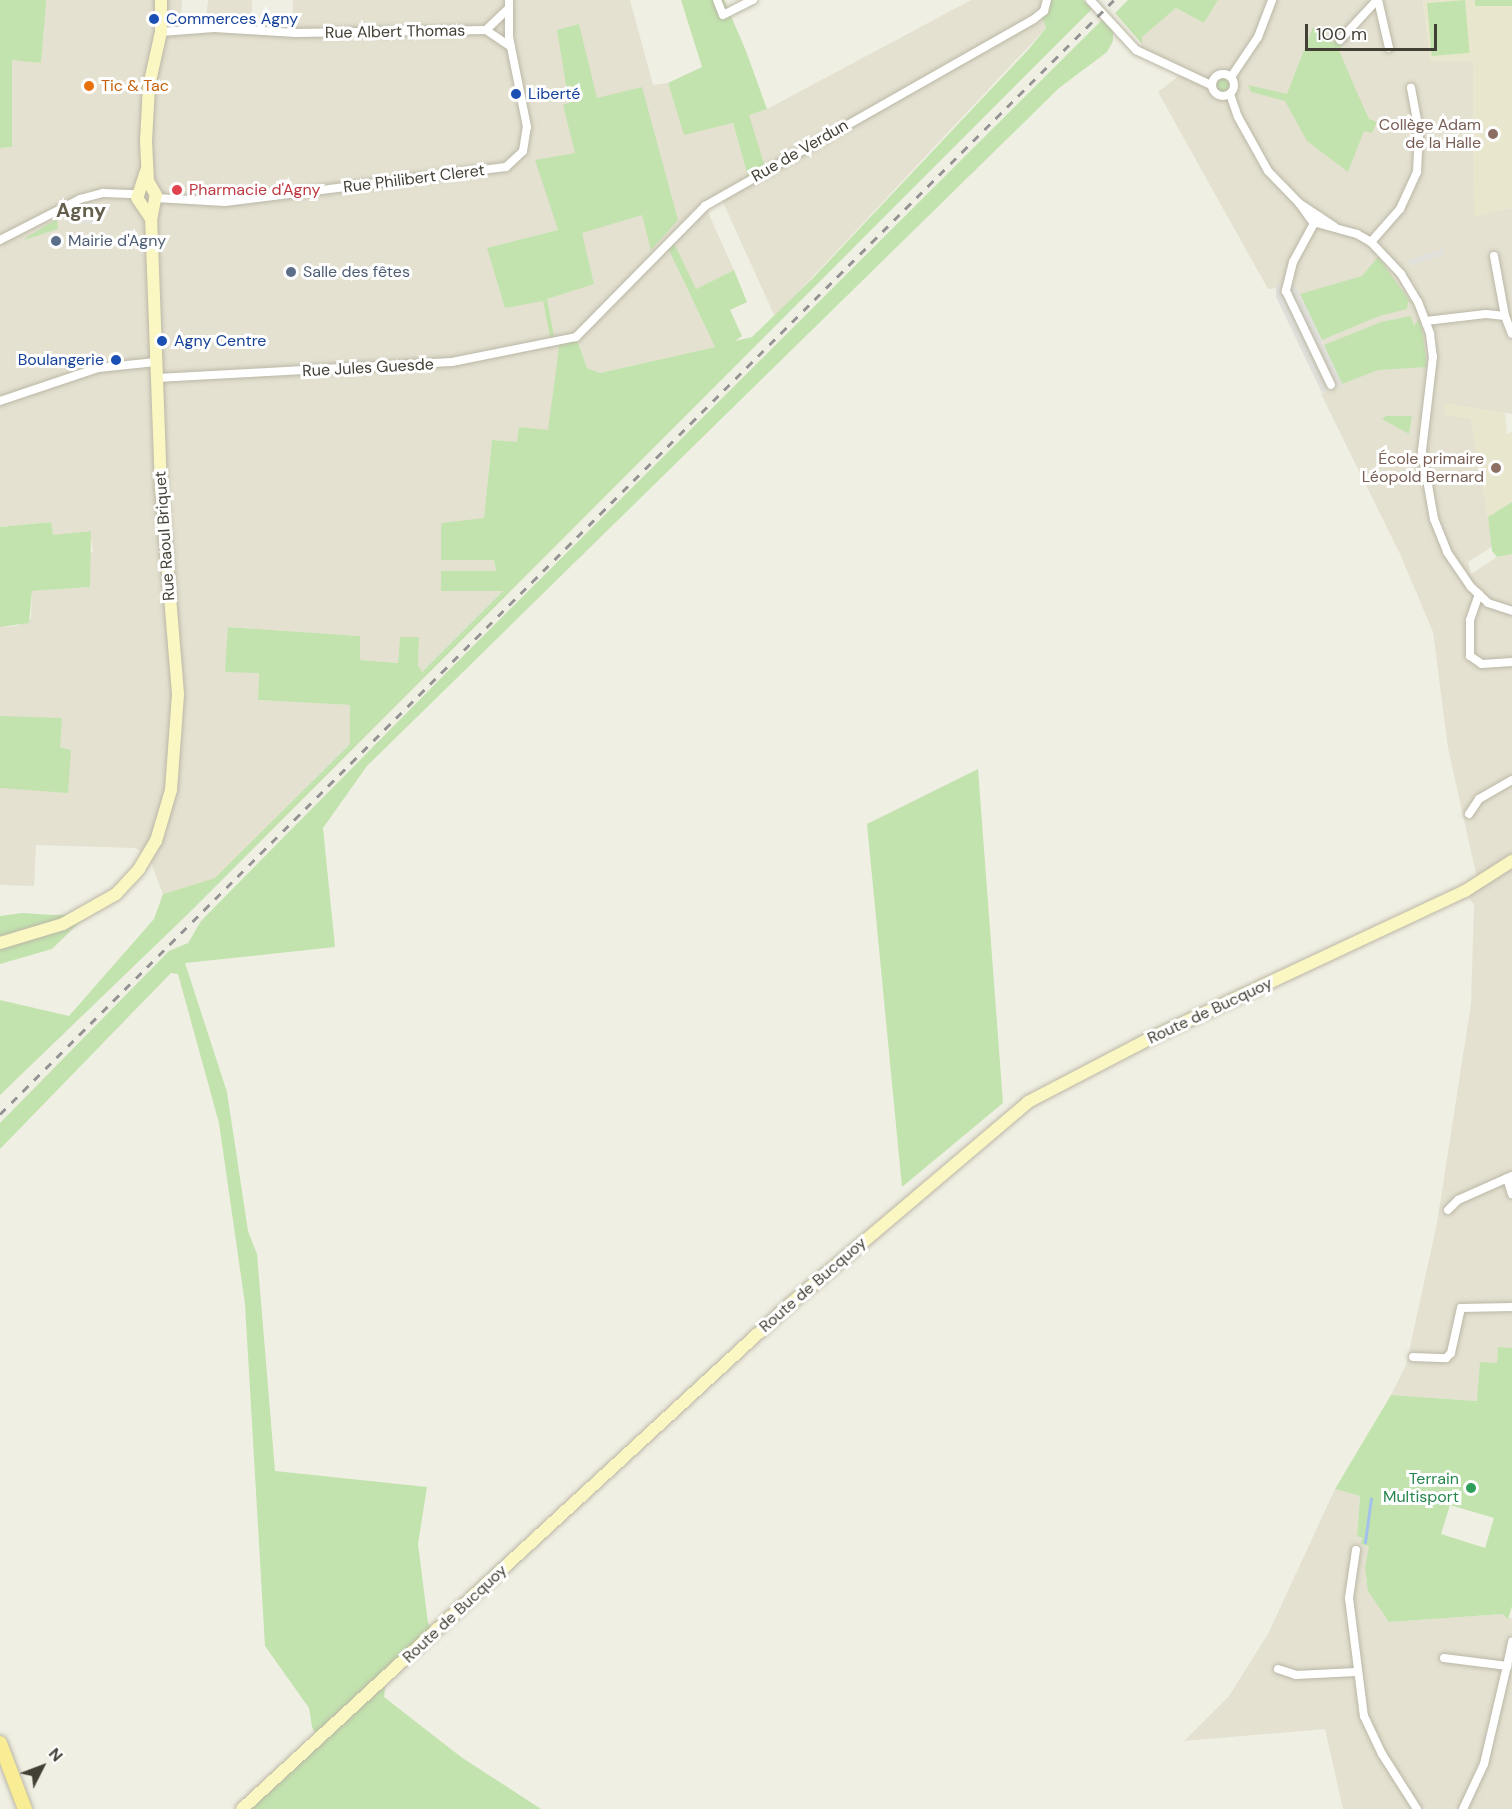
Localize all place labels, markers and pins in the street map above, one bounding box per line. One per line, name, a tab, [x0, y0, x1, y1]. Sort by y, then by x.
place label: Commerces Agny	[166, 9, 298, 29]
marker: Commerces Agny	[147, 12, 161, 26]
place label: Tic & Tac	[101, 76, 169, 96]
marker: Tic & Tac	[82, 79, 96, 93]
place label: Liberté	[528, 84, 580, 104]
marker: Liberté	[509, 87, 523, 101]
place label: Collège Adam de la Halle	[1379, 115, 1481, 153]
marker: Collège Adam de la Halle	[1486, 127, 1500, 141]
place label: Pharmacie d'Agny	[189, 180, 320, 200]
marker: Pharmacie d'Agny	[170, 183, 184, 197]
place label: Mairie d'Agny	[68, 231, 166, 251]
marker: Mairie d'Agny	[49, 234, 63, 248]
place label: Salle des fêtes	[303, 262, 410, 282]
marker: Salle des fêtes	[284, 265, 298, 279]
place label: Agny Centre	[174, 331, 266, 351]
marker: Agny Centre	[155, 334, 169, 348]
place label: Boulangerie	[18, 350, 104, 370]
marker: Boulangerie	[109, 353, 123, 367]
place label: École primaire Léopold Bernard	[1362, 449, 1484, 487]
marker: École primaire Léopold Bernard	[1489, 461, 1503, 475]
place label: Terrain Multisport	[1383, 1469, 1459, 1507]
marker: Terrain Multisport	[1464, 1481, 1478, 1495]

